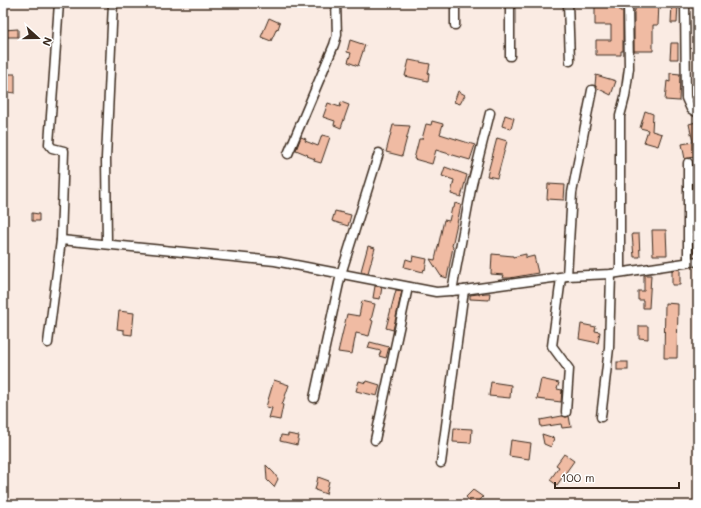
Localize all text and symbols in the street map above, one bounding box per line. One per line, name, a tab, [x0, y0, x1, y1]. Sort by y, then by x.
north arrow	[18, 18, 58, 58]
text: N	[39, 35, 56, 48]
scale bar	[555, 464, 679, 490]
text: 100 m	[561, 469, 595, 485]

